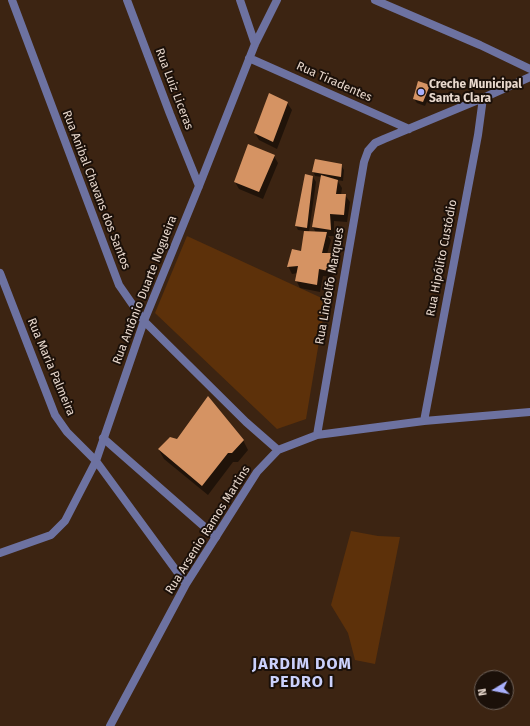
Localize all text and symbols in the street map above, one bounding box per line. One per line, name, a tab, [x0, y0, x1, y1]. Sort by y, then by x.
street label: Rua Luiz Liceras	[152, 46, 196, 132]
street label: Rua Tiradentes	[294, 59, 374, 105]
place label: Creche Municipal Santa Clara	[429, 78, 522, 106]
marker: Creche Municipal Santa Clara	[416, 87, 426, 97]
street label: Rua Anibal Chavans dos Santos	[59, 108, 133, 272]
street label: Rua Hipólito Custódio	[424, 198, 460, 318]
street label: Rua Antônio Duarte Nogueira	[110, 214, 180, 366]
street label: Rua Lindolfo Marques	[313, 226, 347, 346]
street label: Rua Maria Palmeira	[24, 316, 78, 418]
street label: Rua Arsenio Ramos Martins	[163, 463, 253, 597]
district label: JARDIM DOM PEDRO I	[252, 655, 352, 693]
north arrow	[474, 670, 514, 710]
text: N	[476, 687, 490, 697]

